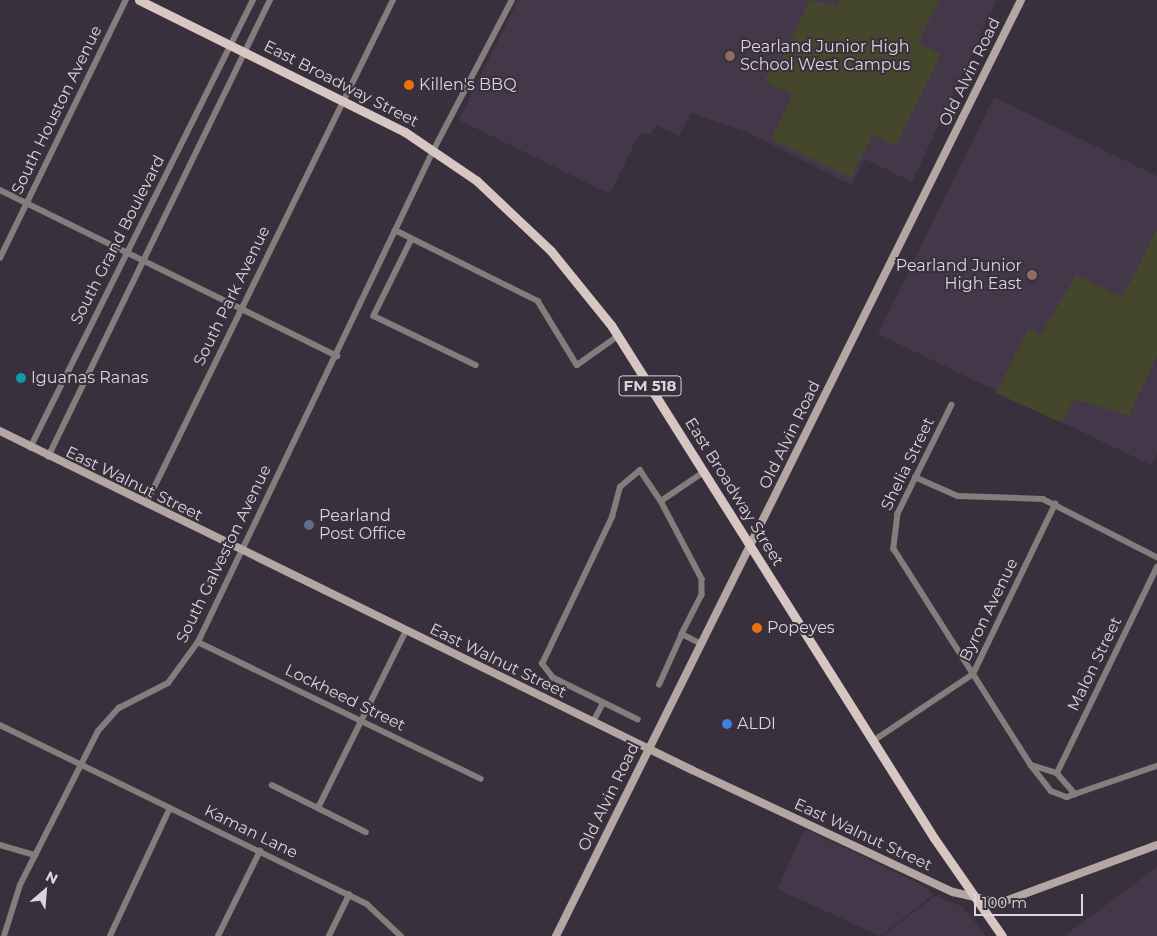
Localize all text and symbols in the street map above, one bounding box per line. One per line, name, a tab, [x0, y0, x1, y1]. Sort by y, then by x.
street label: Old Alvin Road	[935, 15, 1005, 129]
street label: South Houston Avenue	[8, 22, 106, 198]
street label: East Broadway Street	[260, 37, 422, 131]
place label: Pearland Junior High School West Campus	[740, 37, 910, 75]
marker: Pearland Junior High School West Campus	[724, 50, 736, 62]
place label: Killen's BBQ	[419, 75, 517, 95]
marker: Killen's BBQ	[403, 79, 415, 91]
street label: South Grand Boulevard	[67, 152, 169, 328]
street label: South Park Avenue	[190, 223, 274, 369]
place label: Pearland Junior High East	[896, 256, 1022, 294]
marker: Pearland Junior High East	[1026, 269, 1038, 281]
place label: Iguanas Ranas	[31, 368, 148, 388]
marker: Iguanas Ranas	[15, 372, 27, 384]
road number: FM 518	[618, 374, 682, 398]
street label: Old Alvin Road	[755, 378, 825, 492]
street label: East Broadway Street	[681, 414, 787, 570]
street label: Shelia Street	[877, 414, 939, 514]
street label: East Walnut Street	[62, 443, 206, 525]
street label: South Galveston Avenue	[172, 462, 276, 646]
place label: Pearland Post Office	[319, 506, 406, 544]
marker: Pearland Post Office	[303, 519, 315, 531]
street label: Byron Avenue	[956, 555, 1022, 665]
street label: Malon Street	[1064, 614, 1126, 714]
place label: Popeyes	[767, 618, 835, 638]
street label: East Walnut Street	[426, 620, 570, 702]
marker: Popeyes	[751, 622, 763, 634]
street label: Lockheed Street	[282, 661, 408, 735]
place label: ALDI	[737, 714, 776, 734]
marker: ALDI	[721, 718, 733, 730]
street label: Old Alvin Road	[574, 740, 644, 854]
street label: East Walnut Street	[791, 795, 935, 875]
street label: Kaman Lane	[201, 801, 301, 863]
north arrow	[20, 866, 70, 916]
text: N	[43, 867, 61, 888]
scale bar	[977, 884, 1086, 916]
text: 100 m	[982, 893, 1027, 912]

